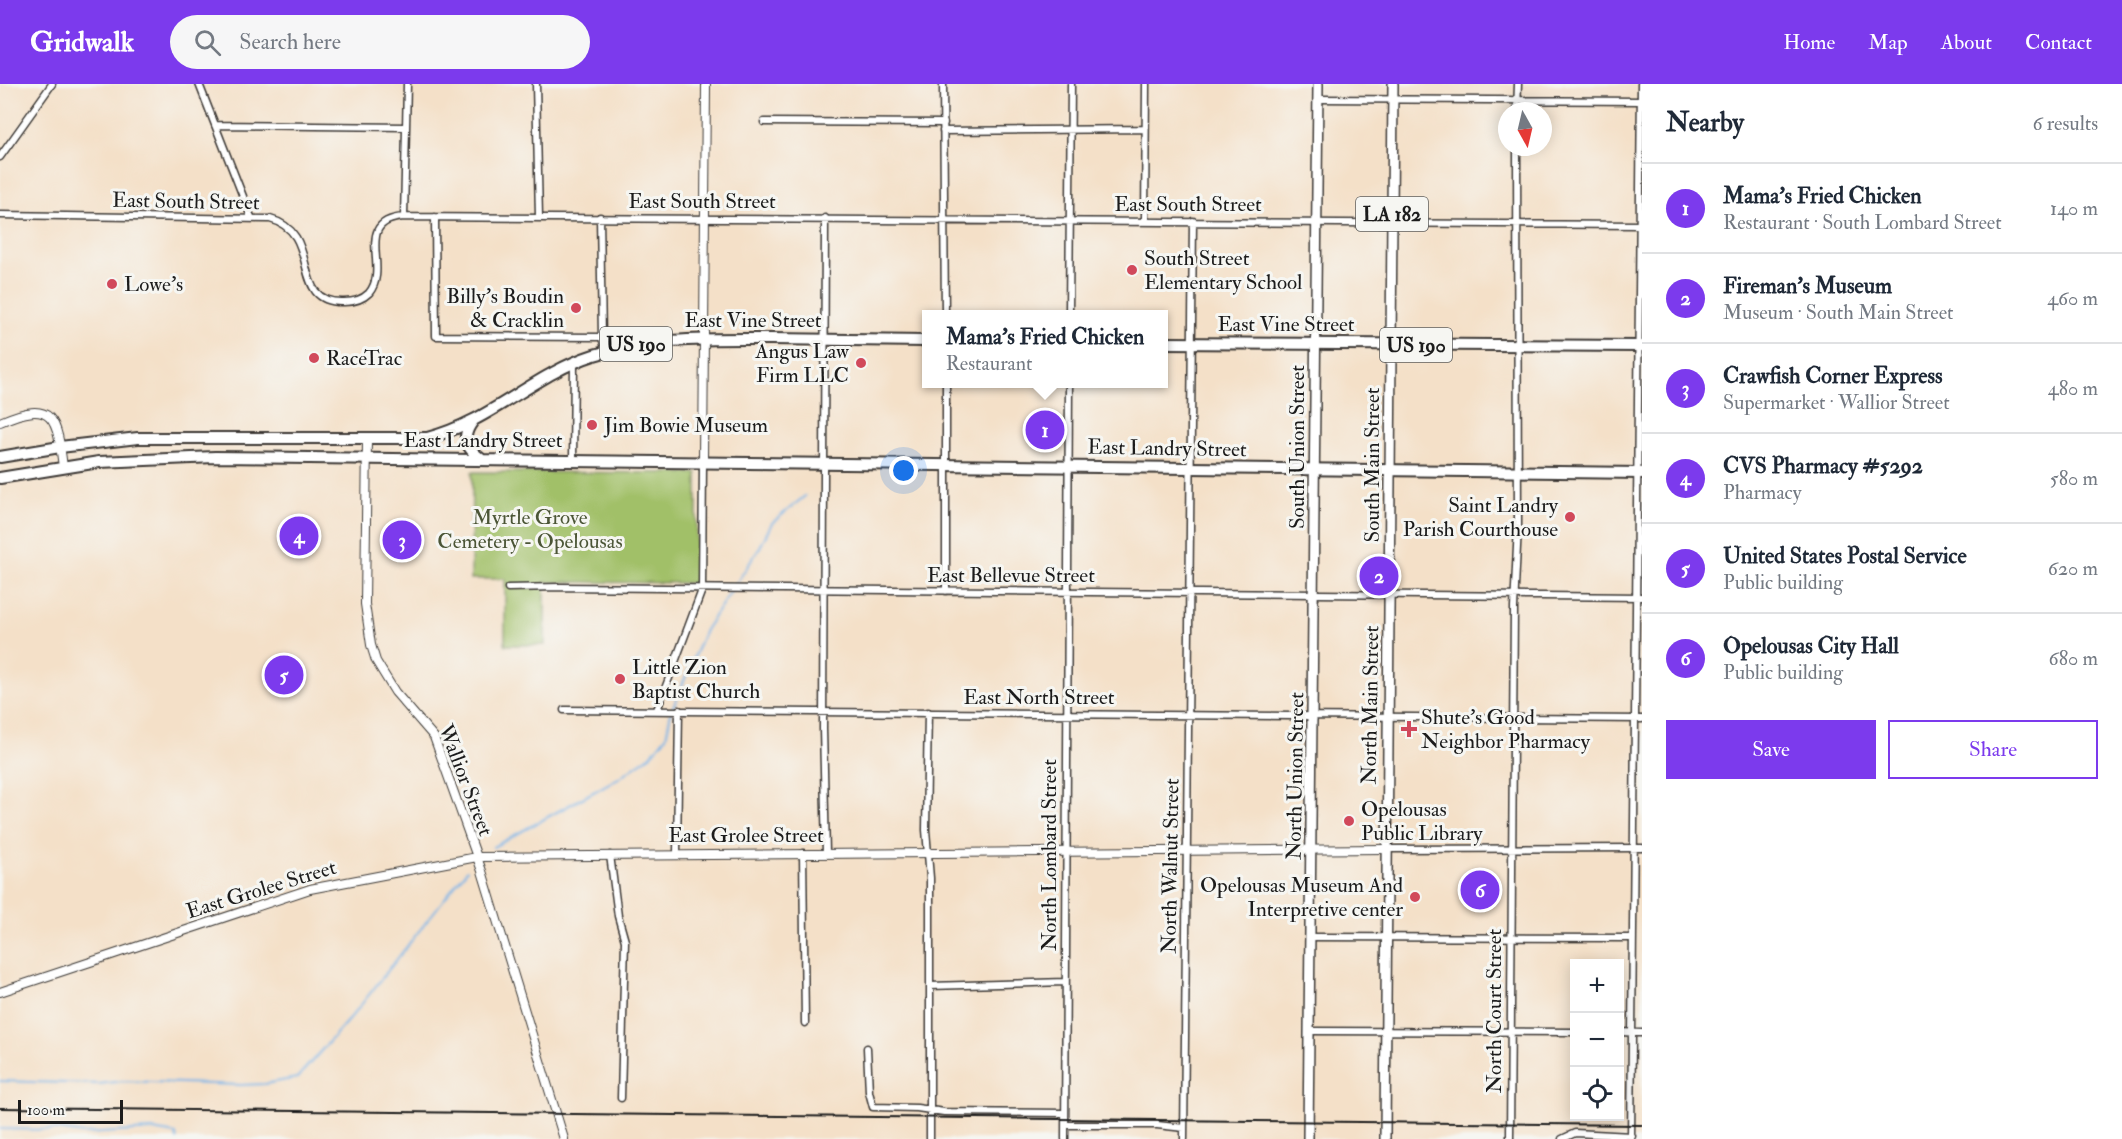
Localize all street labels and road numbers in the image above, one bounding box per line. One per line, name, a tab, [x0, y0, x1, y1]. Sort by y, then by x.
street label: East South Street	[112, 187, 260, 216]
street label: East South Street	[628, 188, 776, 215]
street label: East South Street	[1114, 191, 1262, 218]
road number: LA 182	[1356, 197, 1428, 231]
street label: East Vine Street	[684, 307, 822, 334]
street label: East Vine Street	[1217, 311, 1355, 338]
road number: US 190	[600, 327, 672, 361]
road number: US 190	[1380, 328, 1452, 362]
street label: South Union Street	[1284, 365, 1311, 529]
street label: South Main Street	[1359, 387, 1386, 543]
street label: East Landry Street	[403, 427, 563, 454]
street label: East Landry Street	[1087, 434, 1247, 463]
street label: East Bellevue Street	[927, 562, 1095, 589]
street label: North Main Street	[1356, 625, 1385, 785]
street label: East North Street	[963, 684, 1115, 711]
street label: North Union Street	[1281, 692, 1310, 860]
street label: Wallior Street	[432, 720, 499, 840]
street label: North Lombard Street	[1036, 759, 1063, 951]
street label: North Walnut Street	[1155, 778, 1186, 954]
street label: East Grolee Street	[668, 822, 824, 849]
street label: East Grolee Street	[183, 854, 340, 925]
street label: North Court Street	[1481, 929, 1508, 1093]

